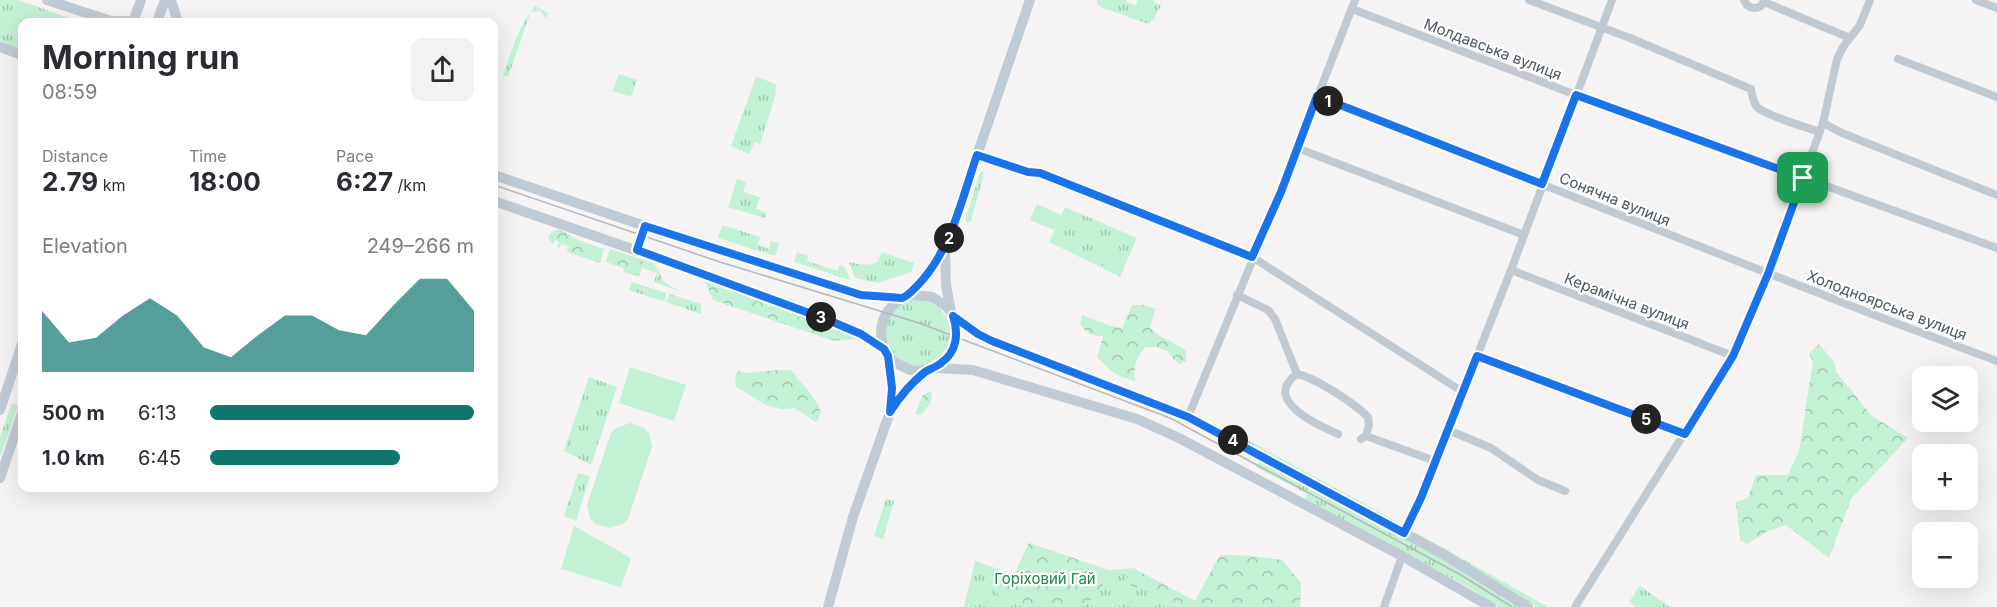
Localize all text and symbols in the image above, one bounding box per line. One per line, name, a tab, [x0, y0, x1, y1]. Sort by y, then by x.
street label: Молдавська вулиця	[1421, 14, 1565, 84]
text: Morning run	[42, 37, 240, 77]
button: share	[411, 38, 474, 101]
text: 08:59	[42, 80, 97, 104]
pin: 1	[1313, 86, 1343, 116]
text: 1	[1325, 91, 1331, 111]
text: Distance	[42, 146, 108, 166]
text: Time	[189, 146, 227, 166]
text: Pace	[336, 146, 374, 166]
pin	[1777, 152, 1828, 203]
icon: arrive	[1786, 161, 1819, 194]
text: 2.79	[42, 166, 98, 197]
text: 18:00	[189, 166, 261, 197]
text: 6:27	[336, 166, 393, 197]
street label: Сонячна вулиця	[1557, 168, 1673, 230]
text: km	[98, 175, 125, 195]
text: /km	[393, 175, 426, 195]
pin: 2	[934, 223, 964, 253]
text: 2	[944, 228, 954, 248]
text: Elevation	[42, 234, 128, 258]
text: 249–266 m	[367, 234, 474, 258]
street label: Холодноярська вулиця	[1804, 266, 1970, 344]
street label: Керамічна вулиця	[1562, 268, 1692, 334]
pin: 3	[806, 302, 836, 332]
text: 3	[816, 307, 826, 327]
map controls	[1912, 366, 1978, 588]
button: layers	[1912, 366, 1978, 432]
text: 500 m	[42, 401, 105, 425]
text: 6:13	[138, 401, 177, 425]
pin: 5	[1631, 404, 1661, 434]
text: 5	[1641, 409, 1651, 429]
pin: 4	[1218, 425, 1248, 455]
text: 4	[1228, 430, 1238, 450]
button: +	[1912, 444, 1978, 510]
text: 1.0 km	[42, 446, 105, 470]
text: 6:45	[138, 446, 181, 470]
button: −	[1912, 522, 1978, 588]
park label: Горіховий Гай	[994, 569, 1096, 588]

